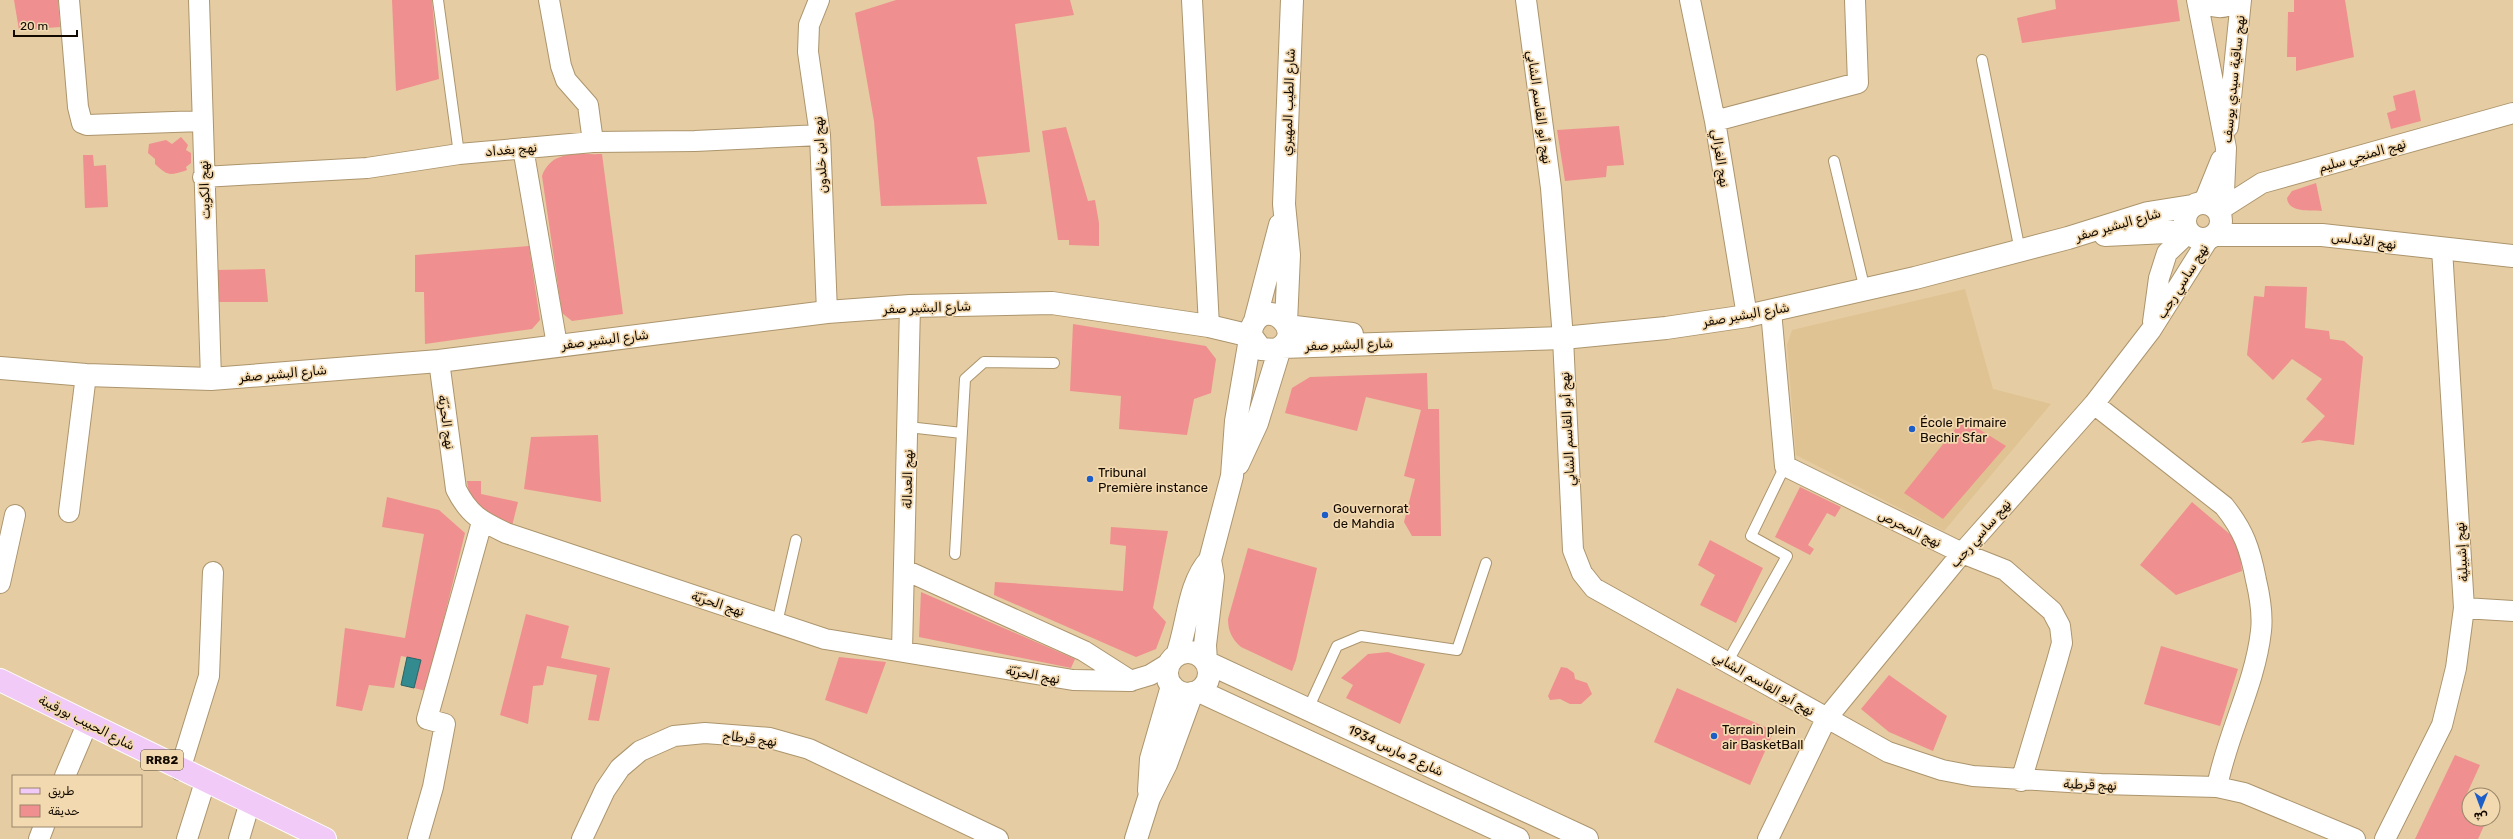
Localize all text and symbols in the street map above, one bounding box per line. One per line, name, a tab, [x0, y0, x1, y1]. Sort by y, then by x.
scale bar	[14, 12, 77, 38]
street label: نهج ساقية سيدي يوسف	[2219, 14, 2250, 144]
text: 20 m	[20, 19, 48, 33]
street label: شارع الطيب المهيري	[1279, 48, 1300, 156]
street label: نهج أبو القاسم الشابي	[1522, 49, 1555, 165]
street label: نهج ابن خلدون	[810, 116, 833, 194]
street label: نهج الغزالي	[1707, 128, 1733, 189]
street label: نهج المنجي سليم	[2317, 136, 2408, 177]
street label: نهج بغداد	[484, 140, 538, 161]
street label: نهج الكويت	[196, 160, 215, 220]
street label: شارع البشير صفر	[2073, 205, 2163, 246]
street label: نهج الأندلس	[2330, 229, 2397, 254]
street label: نهج ساسي رجب	[2154, 241, 2213, 322]
street label: شارع البشير صفر	[882, 298, 971, 319]
street label: شارع البشير صفر	[1700, 299, 1791, 332]
street label: شارع البشير صفر	[559, 327, 650, 354]
street label: شارع البشير صفر	[1304, 335, 1393, 356]
street label: شارع البشير صفر	[238, 362, 328, 387]
street label: نهج أبو القاسم الشابي	[1557, 371, 1580, 487]
street label: نهج الحرّيّة	[433, 394, 458, 451]
place label: École Primaire Bechir Sfar	[1920, 415, 2006, 445]
marker: École Primaire Bechir Sfar	[1907, 424, 1917, 434]
street label: نهج العدالة	[899, 449, 918, 509]
place label: Tribunal Première instance	[1098, 465, 1208, 495]
marker: Tribunal Première instance	[1085, 474, 1095, 484]
street label: نهج ساسي رجب	[1947, 496, 2015, 572]
place label: Gouvernorat de Mahdia	[1333, 501, 1409, 531]
street label: نهج المحرص	[1875, 507, 1944, 552]
marker: Gouvernorat de Mahdia	[1320, 510, 1330, 520]
street label: نهج إشبيلية	[2452, 521, 2473, 582]
street label: نهج الحرّيّة	[689, 588, 746, 621]
street label: نهج أبو القاسم الشابي	[1709, 648, 1817, 720]
street label: نهج الحرّيّة	[1004, 662, 1061, 689]
street label: شارع الحبيب بورقيبة	[35, 692, 137, 755]
street label: شارع 2 مارس 1934	[1345, 722, 1446, 781]
place label: Terrain plein air BasketBall	[1722, 722, 1804, 752]
street label: نهج قرطاج	[722, 728, 778, 751]
marker: Terrain plein air BasketBall	[1709, 731, 1719, 741]
road number: RR82	[141, 750, 183, 770]
legend	[12, 775, 142, 827]
street label: نهج قرطبة	[2063, 776, 2117, 795]
text: طريق	[48, 784, 74, 799]
north arrow	[2461, 787, 2501, 827]
text: حديقة	[48, 804, 80, 818]
text: ش	[2474, 810, 2488, 823]

